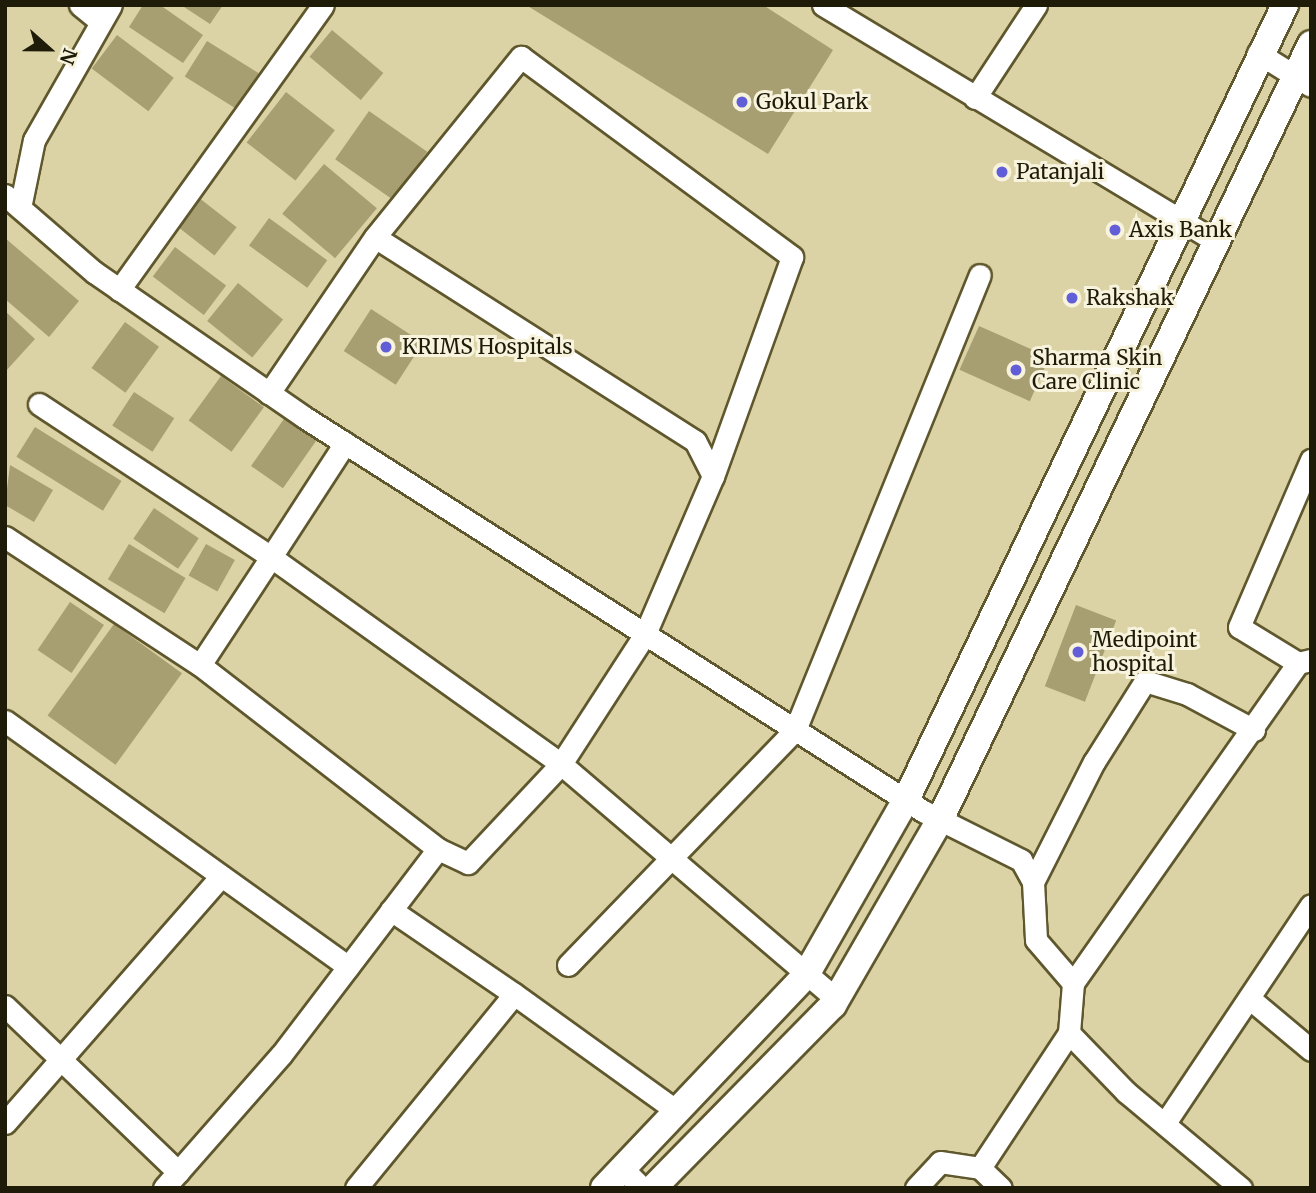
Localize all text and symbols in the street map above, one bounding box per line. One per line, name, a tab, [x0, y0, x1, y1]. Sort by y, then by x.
north arrow	[14, 14, 84, 84]
text: N	[55, 45, 83, 68]
place label: Gokul Park	[756, 89, 868, 115]
marker: Gokul Park	[734, 94, 750, 110]
place label: Patanjali	[1016, 159, 1104, 185]
marker: Patanjali	[994, 164, 1010, 180]
place label: Axis Bank	[1129, 217, 1232, 243]
marker: Axis Bank	[1107, 222, 1123, 238]
place label: Rakshak	[1086, 285, 1174, 311]
marker: Rakshak	[1064, 290, 1080, 306]
place label: KRIMS Hospitals	[402, 334, 573, 360]
marker: KRIMS Hospitals	[376, 337, 396, 357]
place label: Sharma Skin Care Clinic	[1032, 345, 1163, 395]
marker: Sharma Skin Care Clinic	[1006, 360, 1026, 380]
place label: Medipoint hospital	[1092, 627, 1197, 677]
marker: Medipoint hospital	[1070, 644, 1086, 660]

